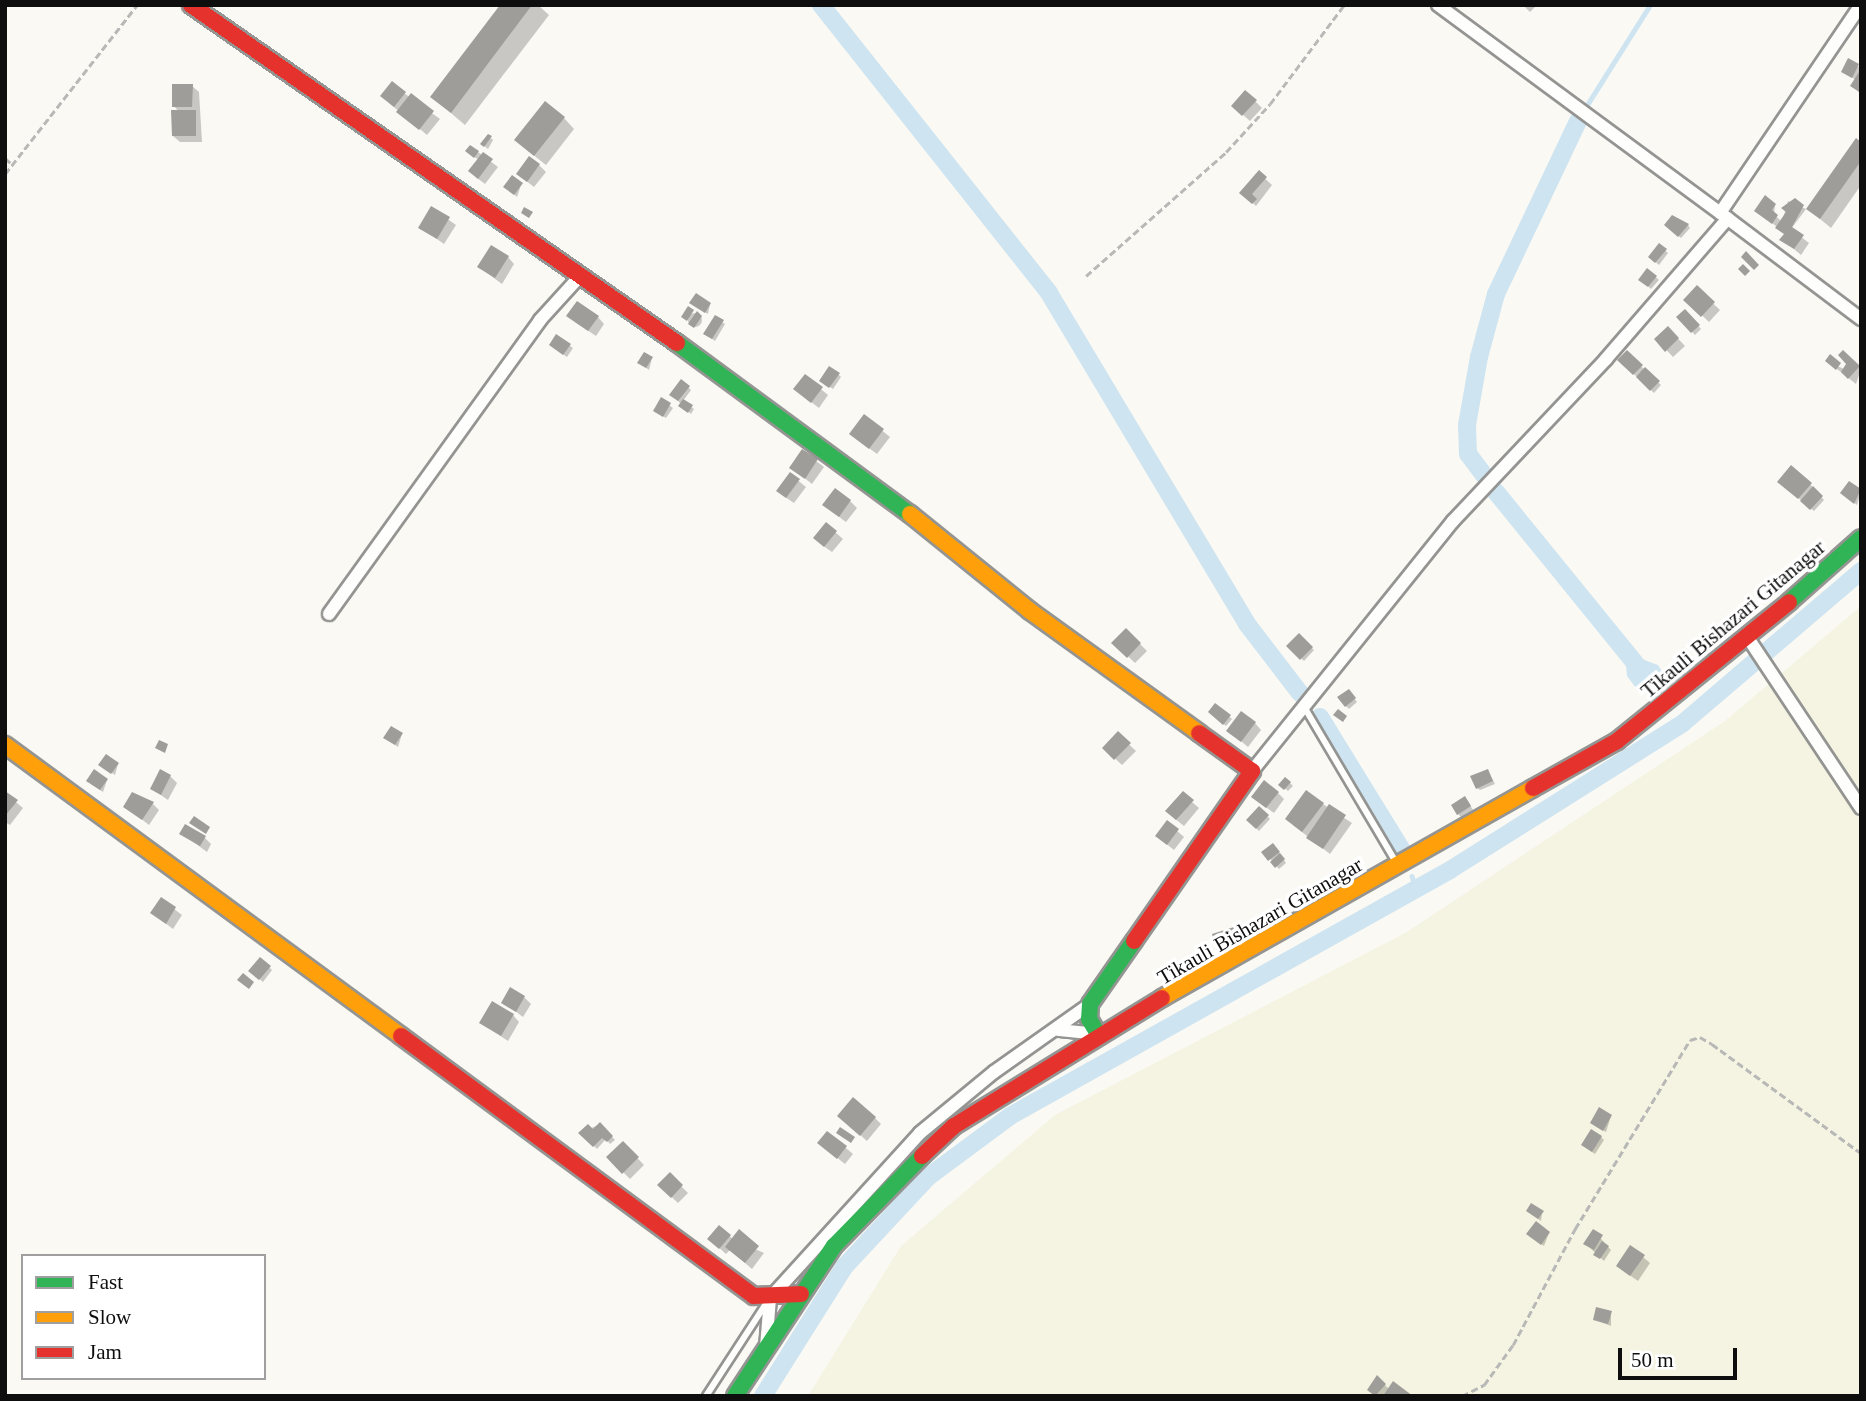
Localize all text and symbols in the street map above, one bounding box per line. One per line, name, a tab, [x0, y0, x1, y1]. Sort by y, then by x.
street label: Tikauli Bishazari Gitanagar	[1636, 535, 1830, 703]
street label: Tikauli Bishazari Gitanagar	[1153, 852, 1367, 990]
legend	[21, 1254, 266, 1380]
text: Fast	[88, 1270, 123, 1294]
text: Slow	[88, 1305, 131, 1329]
scale bar	[1621, 1334, 1740, 1378]
text: Jam	[88, 1340, 122, 1364]
text: 50 m	[1631, 1348, 1674, 1372]

